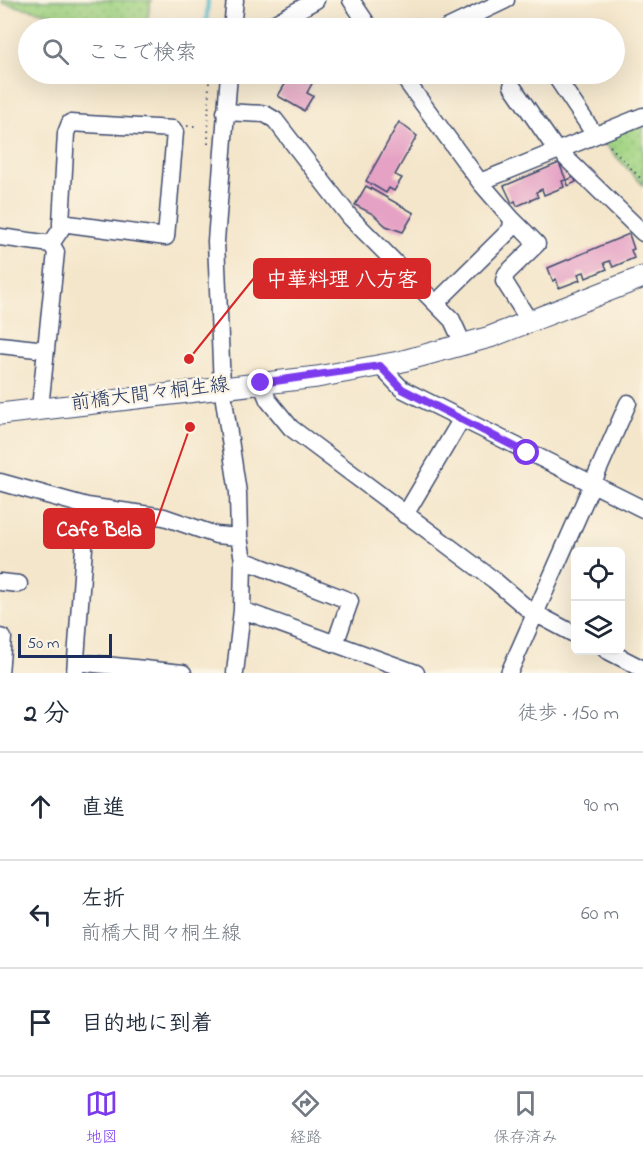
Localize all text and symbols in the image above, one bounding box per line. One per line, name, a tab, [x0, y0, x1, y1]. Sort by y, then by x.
search box	[18, 18, 625, 84]
icon: search	[39, 35, 72, 68]
text: ここで検索	[87, 38, 197, 70]
callout: 中華料理 八方客	[254, 259, 430, 298]
text: 中華料理 八方客	[266, 266, 418, 296]
route end	[247, 369, 273, 395]
street label: 前橋大間々桐生線	[69, 371, 231, 419]
route start	[513, 439, 539, 465]
callout: Cafe Bela	[44, 509, 154, 548]
text: Cafe Bela	[56, 516, 142, 546]
map controls	[571, 547, 625, 655]
button: locate	[571, 547, 625, 601]
button: layers	[571, 601, 625, 655]
scale bar	[18, 631, 112, 658]
text: 50 m	[27, 632, 59, 656]
text: 2 分	[24, 696, 69, 734]
text: 徒歩 · 150 m	[518, 700, 619, 729]
icon: ahead	[24, 790, 57, 823]
text: 90 m	[584, 792, 619, 821]
text: 直進	[81, 793, 125, 825]
text: 左折	[81, 884, 125, 916]
icon: left	[24, 898, 57, 931]
text: 60 m	[581, 900, 619, 929]
text: 前橋大間々桐生線	[81, 920, 241, 949]
icon: arrive	[24, 1006, 57, 1039]
text: 目的地に到着	[81, 1009, 213, 1041]
tab: 地図	[85, 1087, 118, 1150]
tab: 経路	[289, 1087, 322, 1150]
tab: 保存済み	[493, 1087, 557, 1150]

